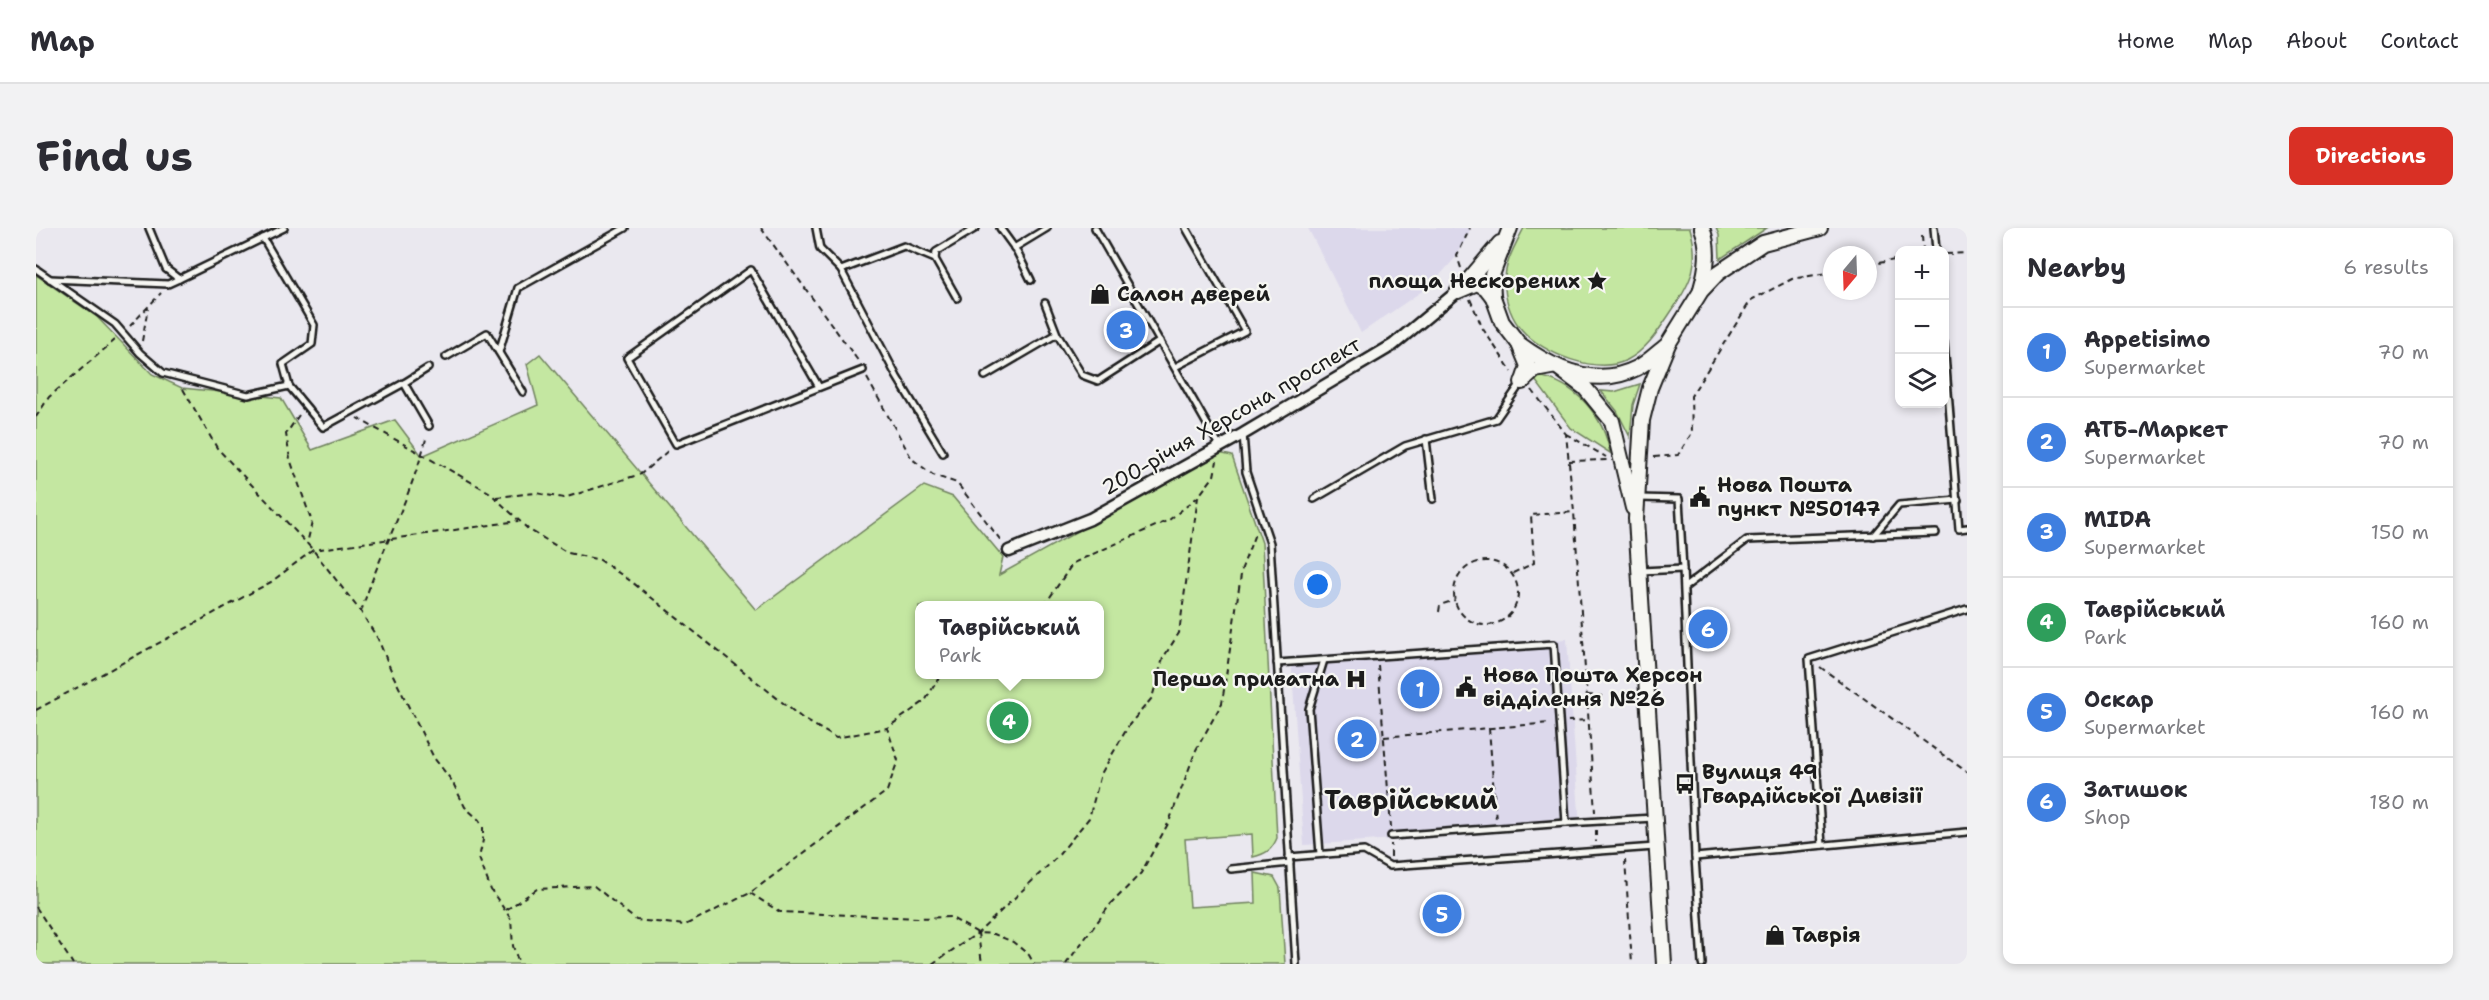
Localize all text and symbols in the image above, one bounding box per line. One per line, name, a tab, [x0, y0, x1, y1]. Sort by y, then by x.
text: Map	[30, 22, 95, 60]
text: Home	[2117, 27, 2175, 55]
text: Map	[2208, 27, 2253, 55]
text: About	[2286, 27, 2347, 55]
text: Contact	[2380, 27, 2459, 55]
button: Directions	[2289, 127, 2453, 185]
text: Find us	[36, 128, 193, 184]
north arrow	[1823, 246, 1877, 300]
map controls	[1895, 246, 1949, 408]
button: +	[1895, 246, 1949, 300]
text: Nearby	[2027, 250, 2126, 285]
text: 6 results	[2343, 254, 2429, 280]
place label: площа Нескорених	[1368, 267, 1580, 295]
place icon: площа Нескорених	[1585, 269, 1609, 293]
place label: Салон дверей	[1117, 280, 1270, 308]
shop icon: Салон дверей	[1088, 282, 1112, 306]
button: −	[1895, 300, 1949, 354]
pin: 3	[1106, 308, 1146, 352]
text: Appetisimo	[2084, 325, 2211, 354]
street label: 200-річчя Херсона проспект	[1096, 330, 1366, 502]
text: 1	[2042, 339, 2051, 365]
text: 70 m	[2377, 339, 2429, 365]
button: layers	[1895, 354, 1949, 408]
text: Supermarket	[2084, 354, 2206, 380]
text: АТБ-Маркет	[2084, 415, 2228, 444]
text: 2	[2040, 429, 2054, 455]
text: 70 m	[2377, 429, 2429, 455]
text: Supermarket	[2084, 444, 2206, 470]
place label: Нова Пошта пункт №50147	[1717, 471, 1881, 523]
public building icon: Нова Пошта пункт №50147	[1688, 485, 1712, 509]
text: MIDA	[2084, 505, 2151, 534]
text: 3	[2040, 519, 2054, 545]
text: 150 m	[2371, 519, 2429, 545]
text: Supermarket	[2084, 534, 2206, 560]
your location	[1303, 570, 1332, 599]
text: Таврійський	[2084, 595, 2225, 624]
popup	[915, 601, 1104, 679]
pin: 6	[1688, 606, 1728, 652]
text: 4	[2040, 609, 2054, 635]
text: 160 m	[2370, 609, 2429, 635]
text: Таврійський	[939, 613, 1080, 642]
text: Park	[2084, 624, 2127, 650]
text: Park	[939, 642, 982, 668]
place label: Нова Пошта Херсон відділення №26	[1483, 661, 1703, 713]
place label: Перша приватна	[1153, 665, 1340, 693]
pin: 1	[1400, 666, 1440, 712]
hospital icon: Перша приватна	[1344, 667, 1368, 691]
public building icon: Нова Пошта Херсон відділення №26	[1454, 675, 1478, 699]
text: Оскар	[2084, 685, 2154, 714]
pin: 4	[990, 698, 1028, 744]
text: 5	[2040, 699, 2053, 725]
text: 160 m	[2370, 699, 2429, 725]
text: Supermarket	[2084, 714, 2206, 740]
pin: 2	[1338, 716, 1376, 762]
place label: Вулиця 49 Гвардійської Дивізії	[1702, 758, 1923, 810]
bus stop icon: Вулиця 49 Гвардійської Дивізії	[1673, 772, 1697, 796]
text: Затишок	[2084, 775, 2188, 804]
district label: Таврійський	[1324, 781, 1498, 818]
text: 6	[2040, 789, 2054, 815]
text: 180 m	[2369, 789, 2429, 815]
text: Shop	[2084, 804, 2131, 830]
pin: 5	[1422, 892, 1462, 936]
place label: Таврія	[1792, 921, 1861, 949]
shop icon: Таврія	[1763, 923, 1787, 947]

